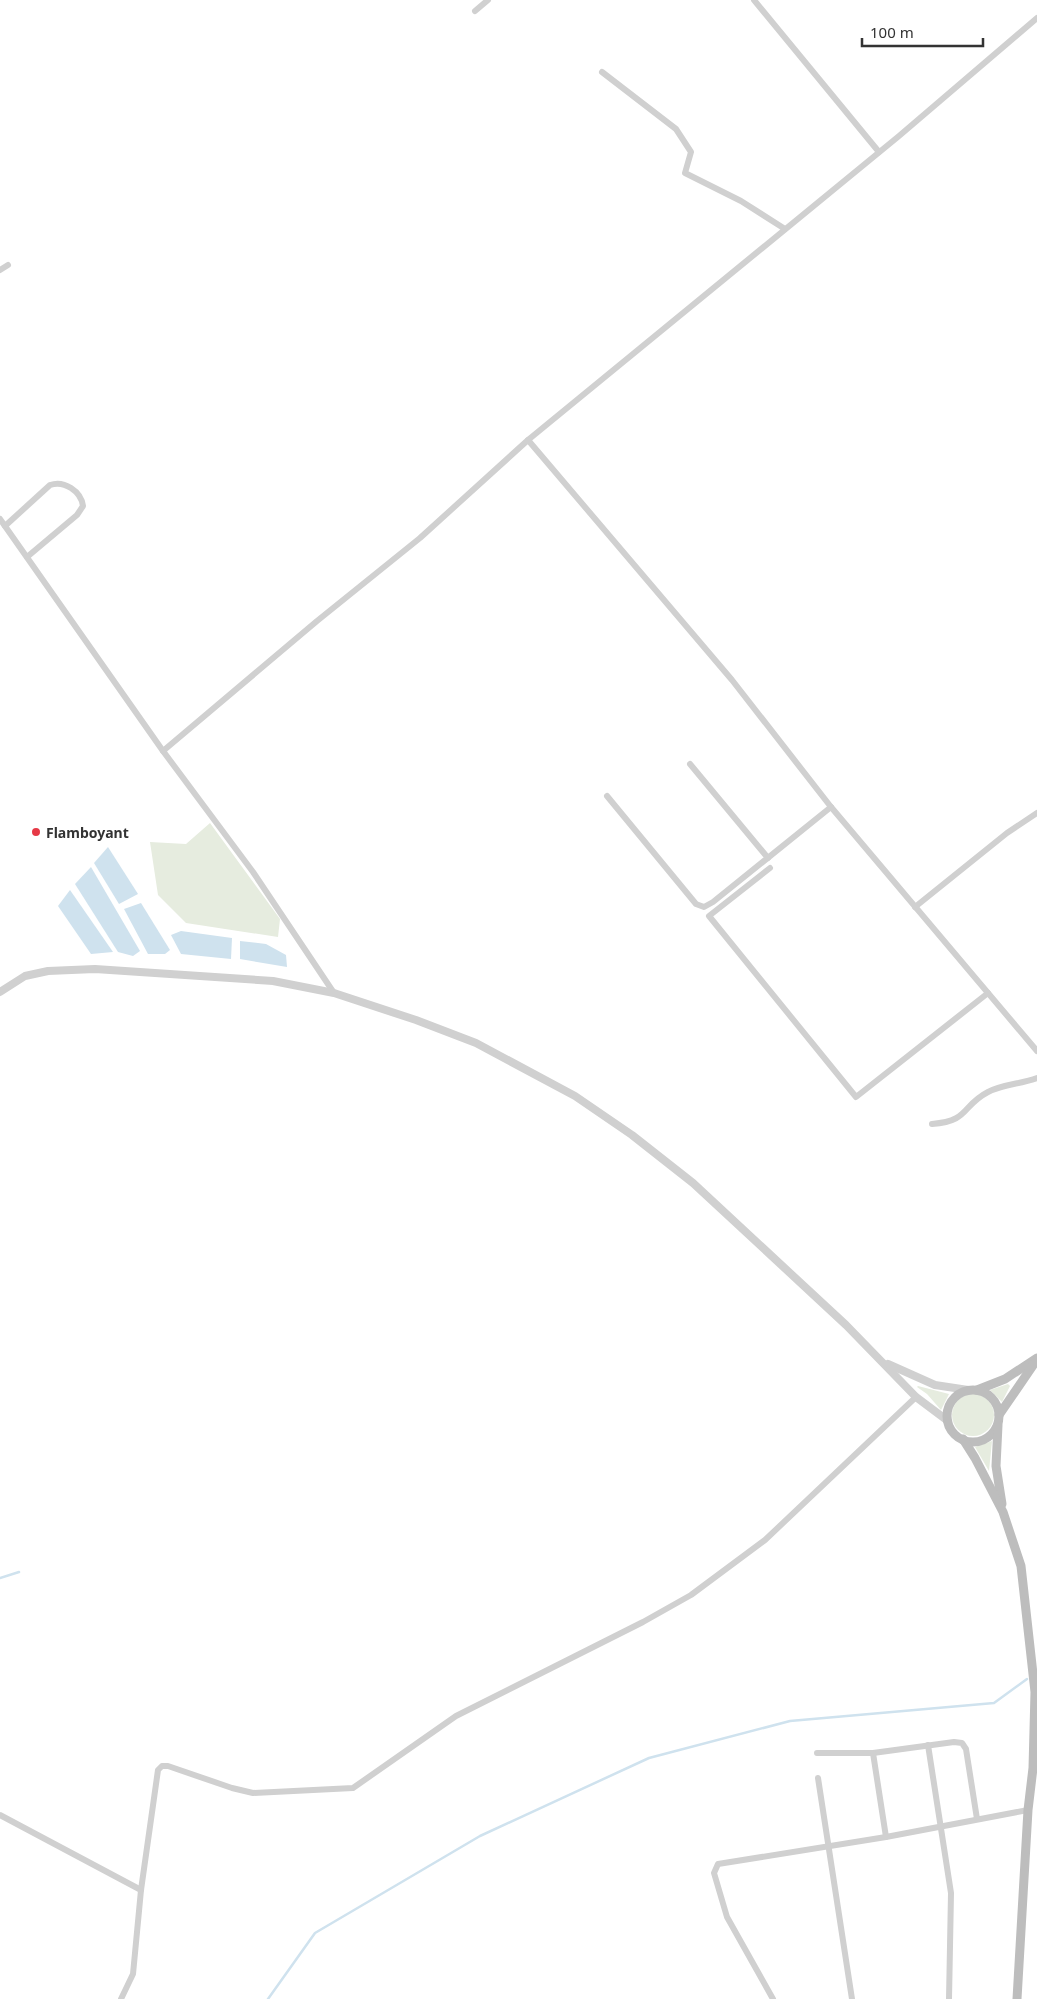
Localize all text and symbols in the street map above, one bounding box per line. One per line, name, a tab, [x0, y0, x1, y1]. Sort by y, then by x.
scale bar	[862, 15, 983, 47]
text: 100 m	[870, 22, 914, 42]
place label: Flamboyant	[46, 823, 129, 842]
marker: Flamboyant	[30, 826, 42, 838]

